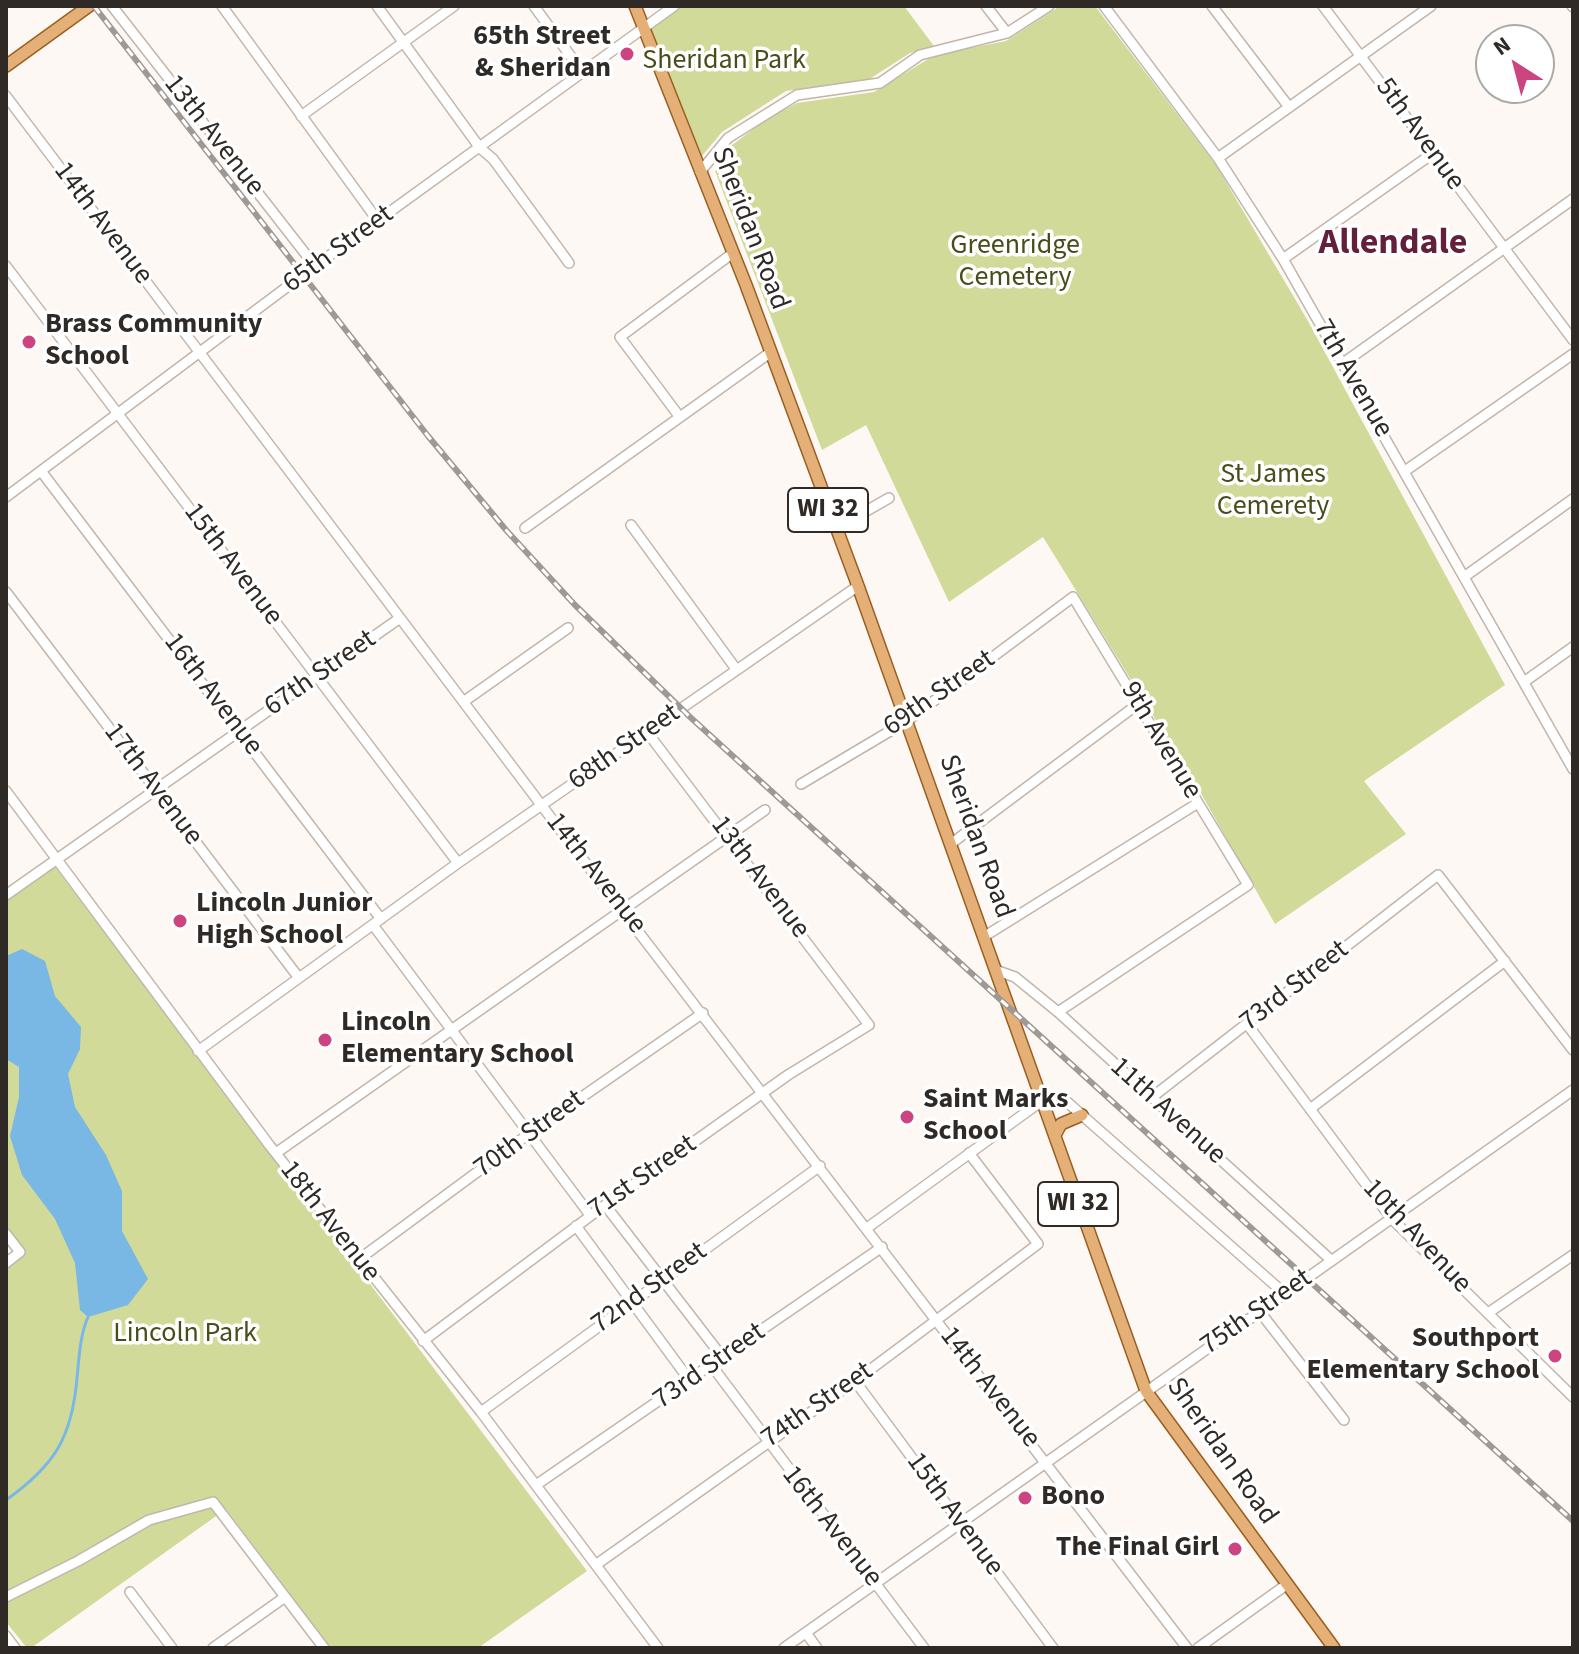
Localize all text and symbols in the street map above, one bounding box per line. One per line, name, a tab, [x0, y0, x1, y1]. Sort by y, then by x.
place label: 65th Street & Sheridan	[473, 21, 611, 87]
north arrow	[1475, 24, 1555, 104]
text: N	[1487, 29, 1517, 63]
marker: 65th Street & Sheridan	[618, 45, 636, 63]
park label: Sheridan Park	[642, 45, 806, 79]
street label: 13th Avenue	[155, 69, 271, 203]
street label: 5th Avenue	[1367, 72, 1471, 198]
street label: Sheridan Road	[703, 143, 795, 315]
street label: 14th Avenue	[45, 156, 159, 292]
street label: 65th Street	[277, 199, 401, 301]
district label: Allendale	[1318, 223, 1468, 267]
park label: Greenridge Cemetery	[950, 230, 1080, 296]
place label: Brass Community School	[45, 309, 262, 375]
street label: 7th Avenue	[1305, 314, 1399, 444]
marker: Brass Community School	[20, 333, 38, 351]
park label: St James Cemerety	[1217, 459, 1329, 525]
road number: WI 32	[788, 488, 868, 532]
street label: 15th Avenue	[175, 497, 289, 633]
street label: 67th Street	[259, 623, 383, 725]
street label: 16th Avenue	[155, 627, 269, 763]
street label: 69th Street	[878, 643, 1002, 745]
street label: 9th Avenue	[1112, 676, 1208, 806]
street label: 68th Street	[563, 697, 687, 799]
street label: 17th Avenue	[95, 717, 209, 853]
street label: Sheridan Road	[930, 751, 1020, 923]
street label: 14th Avenue	[537, 807, 653, 941]
street label: 13th Avenue	[702, 810, 816, 946]
place label: Lincoln Junior High School	[196, 888, 372, 954]
marker: Lincoln Junior High School	[171, 912, 189, 930]
street label: 73rd Street	[1234, 934, 1356, 1040]
place label: Lincoln Elementary School	[341, 1007, 574, 1073]
marker: Lincoln Elementary School	[316, 1031, 334, 1049]
street label: 11th Avenue	[1102, 1051, 1232, 1173]
street label: 70th Street	[468, 1084, 592, 1186]
place label: Saint Marks School	[923, 1084, 1068, 1150]
marker: Saint Marks School	[898, 1108, 916, 1126]
street label: 71st Street	[582, 1129, 704, 1227]
street label: 18th Avenue	[271, 1155, 387, 1289]
street label: 10th Avenue	[1354, 1173, 1478, 1301]
road number: WI 32	[1038, 1182, 1118, 1226]
street label: 72nd Street	[586, 1236, 714, 1342]
street label: 75th Street	[1195, 1262, 1319, 1364]
street label: 73rd Street	[648, 1316, 772, 1418]
park label: Lincoln Park	[113, 1318, 257, 1352]
street label: 14th Avenue	[931, 1321, 1047, 1455]
place label: Southport Elementary School	[1306, 1323, 1539, 1389]
marker: Southport Elementary School	[1546, 1347, 1564, 1365]
street label: 74th Street	[756, 1355, 880, 1457]
street label: Sheridan Road	[1158, 1372, 1284, 1532]
street label: 15th Avenue	[898, 1447, 1010, 1583]
street label: 16th Avenue	[773, 1460, 889, 1594]
place label: Bono	[1041, 1481, 1105, 1515]
marker: Bono	[1016, 1489, 1034, 1507]
place label: The Final Girl	[1056, 1532, 1219, 1566]
marker: The Final Girl	[1226, 1540, 1244, 1558]

